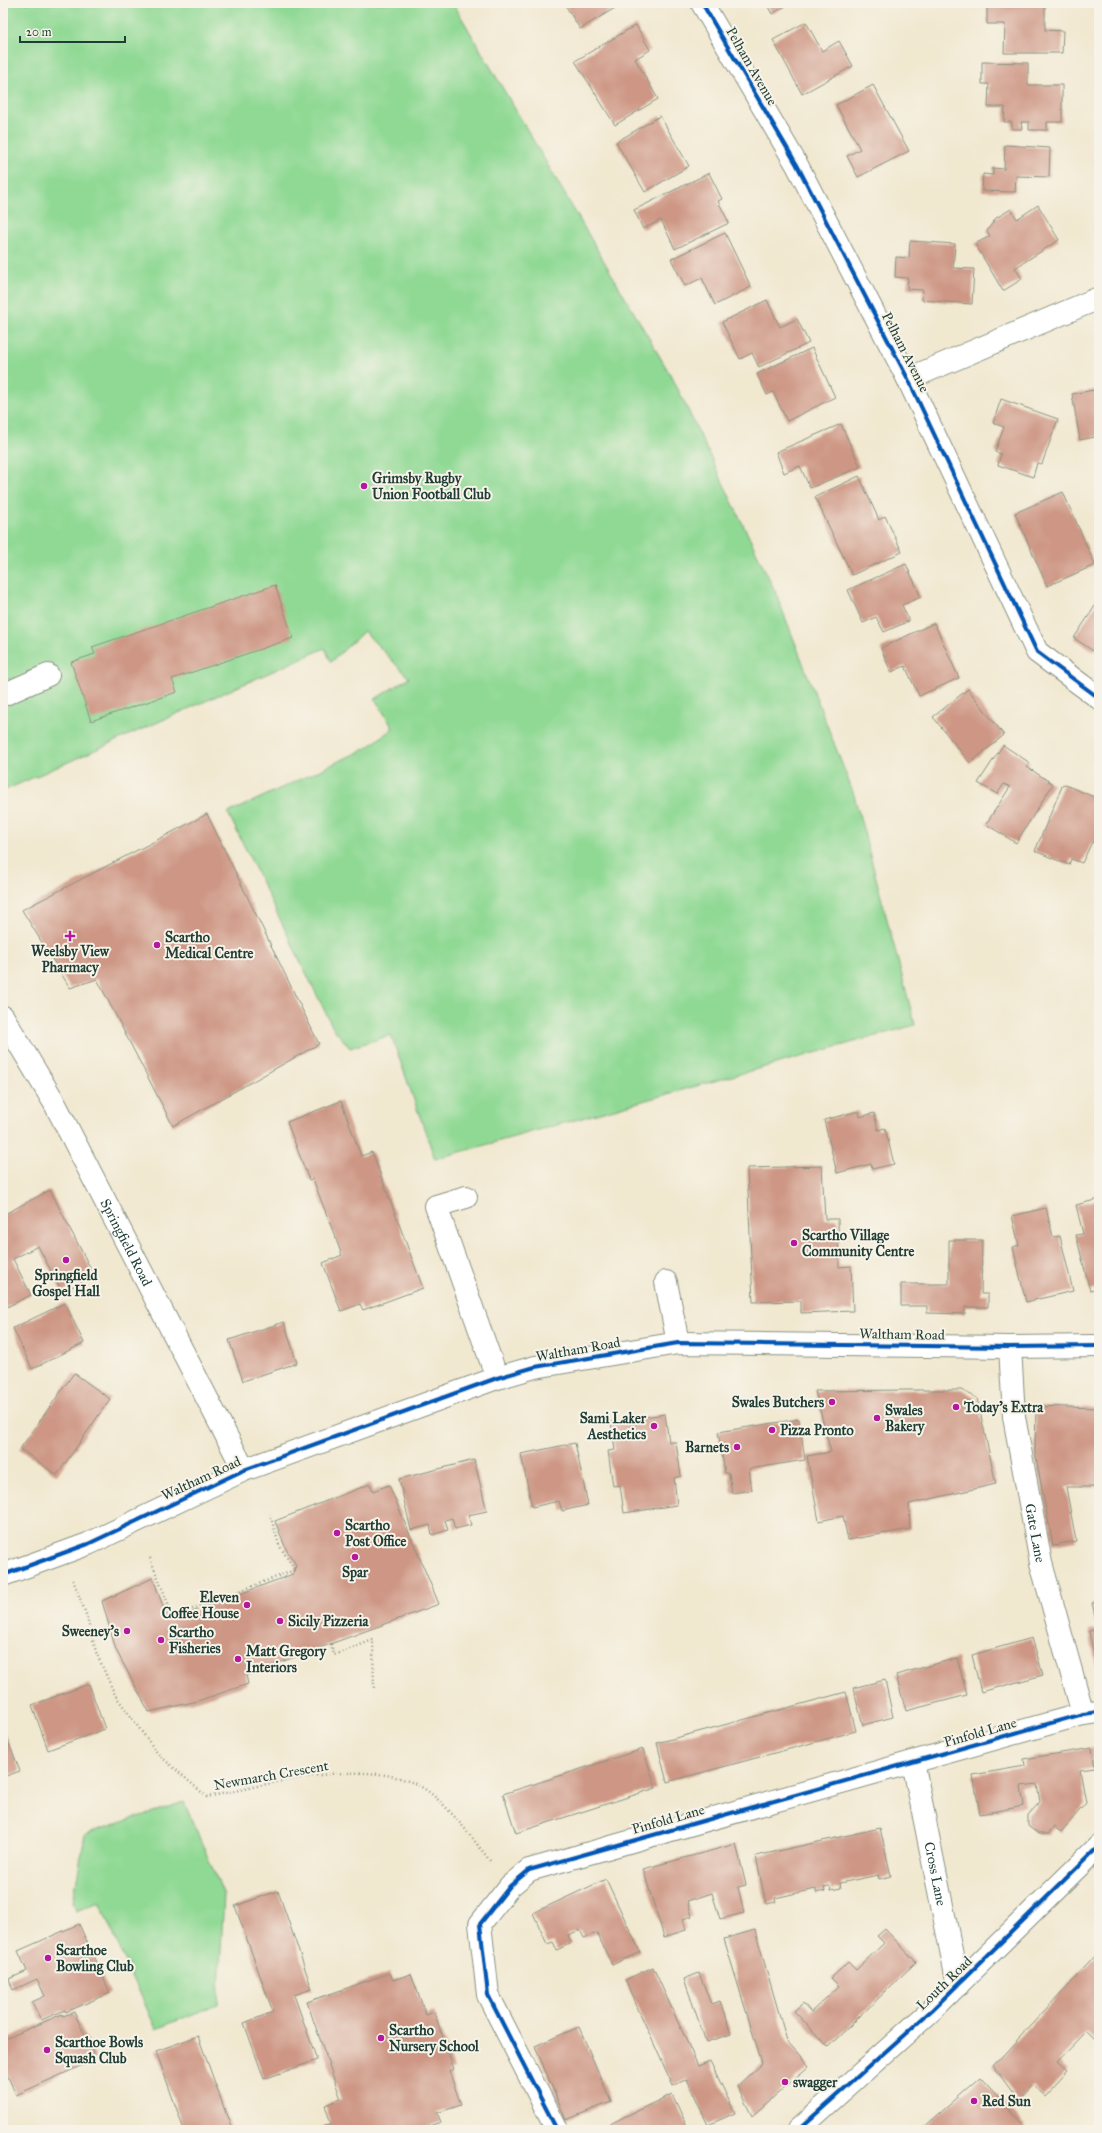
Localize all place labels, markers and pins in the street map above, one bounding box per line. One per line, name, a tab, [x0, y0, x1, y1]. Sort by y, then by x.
place label: Grimsby Rugby Union Football Club	[372, 470, 491, 503]
marker: Grimsby Rugby Union Football Club	[359, 481, 369, 491]
place label: Scartho Medical Centre	[165, 929, 254, 962]
marker: Weelsby View Pharmacy	[65, 931, 75, 941]
marker: Scartho Medical Centre	[152, 940, 162, 950]
place label: Weelsby View Pharmacy	[31, 943, 110, 977]
place label: Scartho Village Community Centre	[802, 1227, 914, 1261]
marker: Scartho Village Community Centre	[789, 1238, 799, 1248]
marker: Springfield Gospel Hall	[61, 1255, 71, 1265]
place label: Springfield Gospel Hall	[32, 1267, 101, 1301]
place label: Swales Butchers	[732, 1394, 824, 1411]
marker: Swales Butchers	[827, 1397, 837, 1407]
place label: Today's Extra	[963, 1399, 1044, 1417]
place label: Swales Bakery	[885, 1402, 926, 1436]
marker: Today's Extra	[951, 1402, 961, 1412]
place label: Sami Laker Aesthetics	[580, 1410, 647, 1443]
marker: Swales Bakery	[872, 1413, 882, 1423]
marker: Sami Laker Aesthetics	[649, 1421, 659, 1431]
place label: Pizza Pronto	[780, 1422, 854, 1439]
marker: Pizza Pronto	[767, 1425, 777, 1435]
place label: Barnets	[685, 1439, 729, 1456]
marker: Barnets	[732, 1442, 742, 1452]
place label: Scartho Post Office	[345, 1517, 407, 1550]
marker: Scartho Post Office	[332, 1528, 342, 1538]
marker: Spar	[350, 1552, 360, 1562]
place label: Spar	[342, 1564, 369, 1582]
place label: Eleven Coffee House	[162, 1589, 239, 1622]
marker: Eleven Coffee House	[242, 1600, 252, 1610]
place label: Sicily Pizzeria	[288, 1613, 369, 1631]
marker: Sicily Pizzeria	[275, 1616, 285, 1626]
place label: Sweeney's	[62, 1623, 119, 1641]
place label: Scartho Fisheries	[169, 1624, 221, 1657]
marker: Sweeney's	[122, 1626, 132, 1636]
marker: Scartho Fisheries	[156, 1635, 166, 1645]
place label: Matt Gregory Interiors	[246, 1643, 327, 1676]
marker: Matt Gregory Interiors	[233, 1654, 243, 1664]
place label: Scarthoe Bowling Club	[56, 1942, 134, 1976]
marker: Scarthoe Bowling Club	[43, 1953, 53, 1963]
place label: Scartho Nursery School	[389, 2022, 480, 2056]
marker: Scartho Nursery School	[376, 2033, 386, 2043]
place label: Scarthoe Bowls Squash Club	[55, 2034, 143, 2068]
marker: Scarthoe Bowls Squash Club	[42, 2045, 52, 2055]
place label: swagger	[793, 2074, 838, 2092]
marker: swagger	[780, 2077, 790, 2087]
place label: Red Sun	[982, 2093, 1031, 2110]
marker: Red Sun	[969, 2096, 979, 2106]

